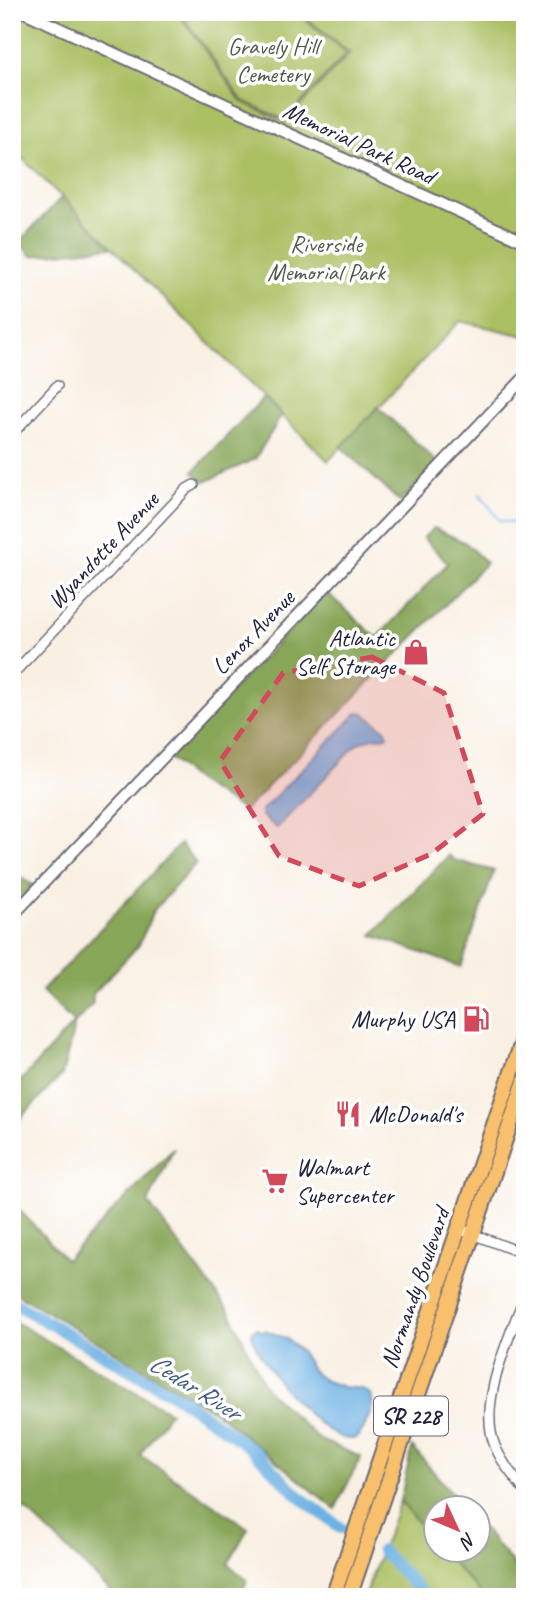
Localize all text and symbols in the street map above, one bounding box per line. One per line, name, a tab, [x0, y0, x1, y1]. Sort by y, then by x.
park label: Gravely Hill Cemetery	[228, 31, 322, 89]
street label: Memorial Park Road	[279, 95, 443, 193]
park label: Riverside Memorial Park	[267, 229, 387, 287]
street label: Wyandotte Avenue	[41, 483, 167, 615]
street label: Lenox Avenue	[205, 582, 302, 681]
place label: Atlantic Self Storage	[296, 623, 397, 681]
shop icon: Atlantic Self Storage	[401, 637, 431, 667]
place label: Murphy USA	[351, 1004, 456, 1034]
fuel station icon: Murphy USA	[461, 1004, 491, 1034]
restaurant icon: McDonald's	[333, 1099, 363, 1129]
place label: McDonald's	[369, 1099, 465, 1129]
place label: Walmart Supercenter	[296, 1152, 396, 1210]
supermarket icon: Walmart Supercenter	[260, 1166, 290, 1196]
street label: Normandy Boulevard	[374, 1201, 458, 1372]
water label: Cedar River	[143, 1346, 251, 1430]
road number: SR 228	[374, 1396, 448, 1436]
north arrow	[421, 1494, 491, 1564]
text: N	[454, 1528, 481, 1555]

